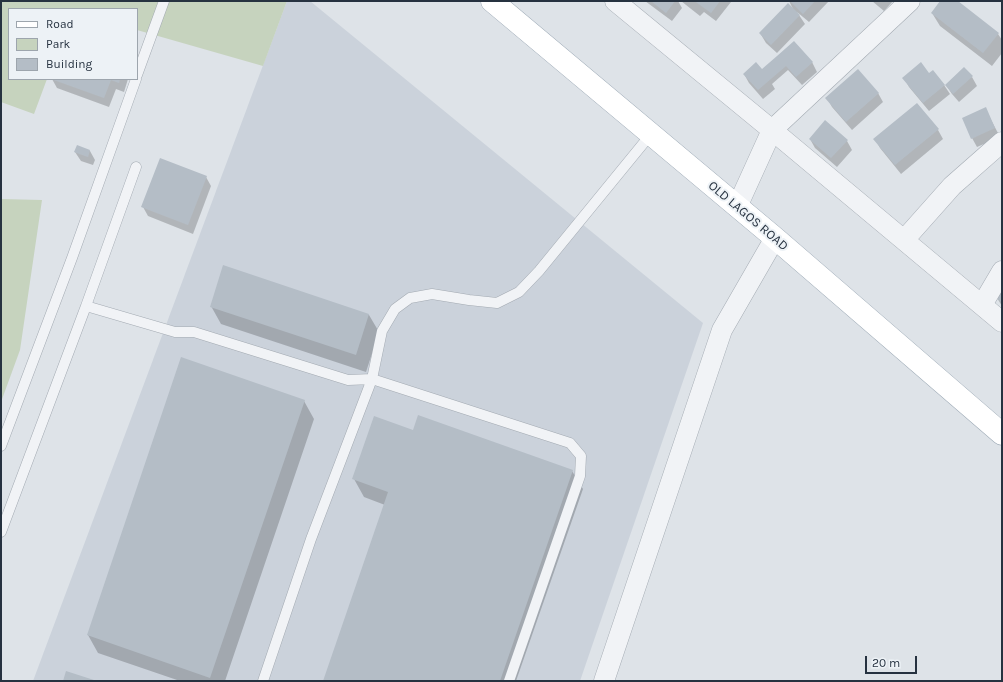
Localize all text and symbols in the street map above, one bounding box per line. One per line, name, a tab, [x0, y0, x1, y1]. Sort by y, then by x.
legend	[8, 8, 138, 80]
text: Road	[46, 17, 74, 31]
text: Park	[46, 37, 70, 51]
text: Building	[46, 57, 92, 71]
street label: OLD LAGOS ROAD	[705, 178, 791, 254]
scale bar	[867, 648, 919, 674]
text: 20 m	[872, 656, 900, 670]

